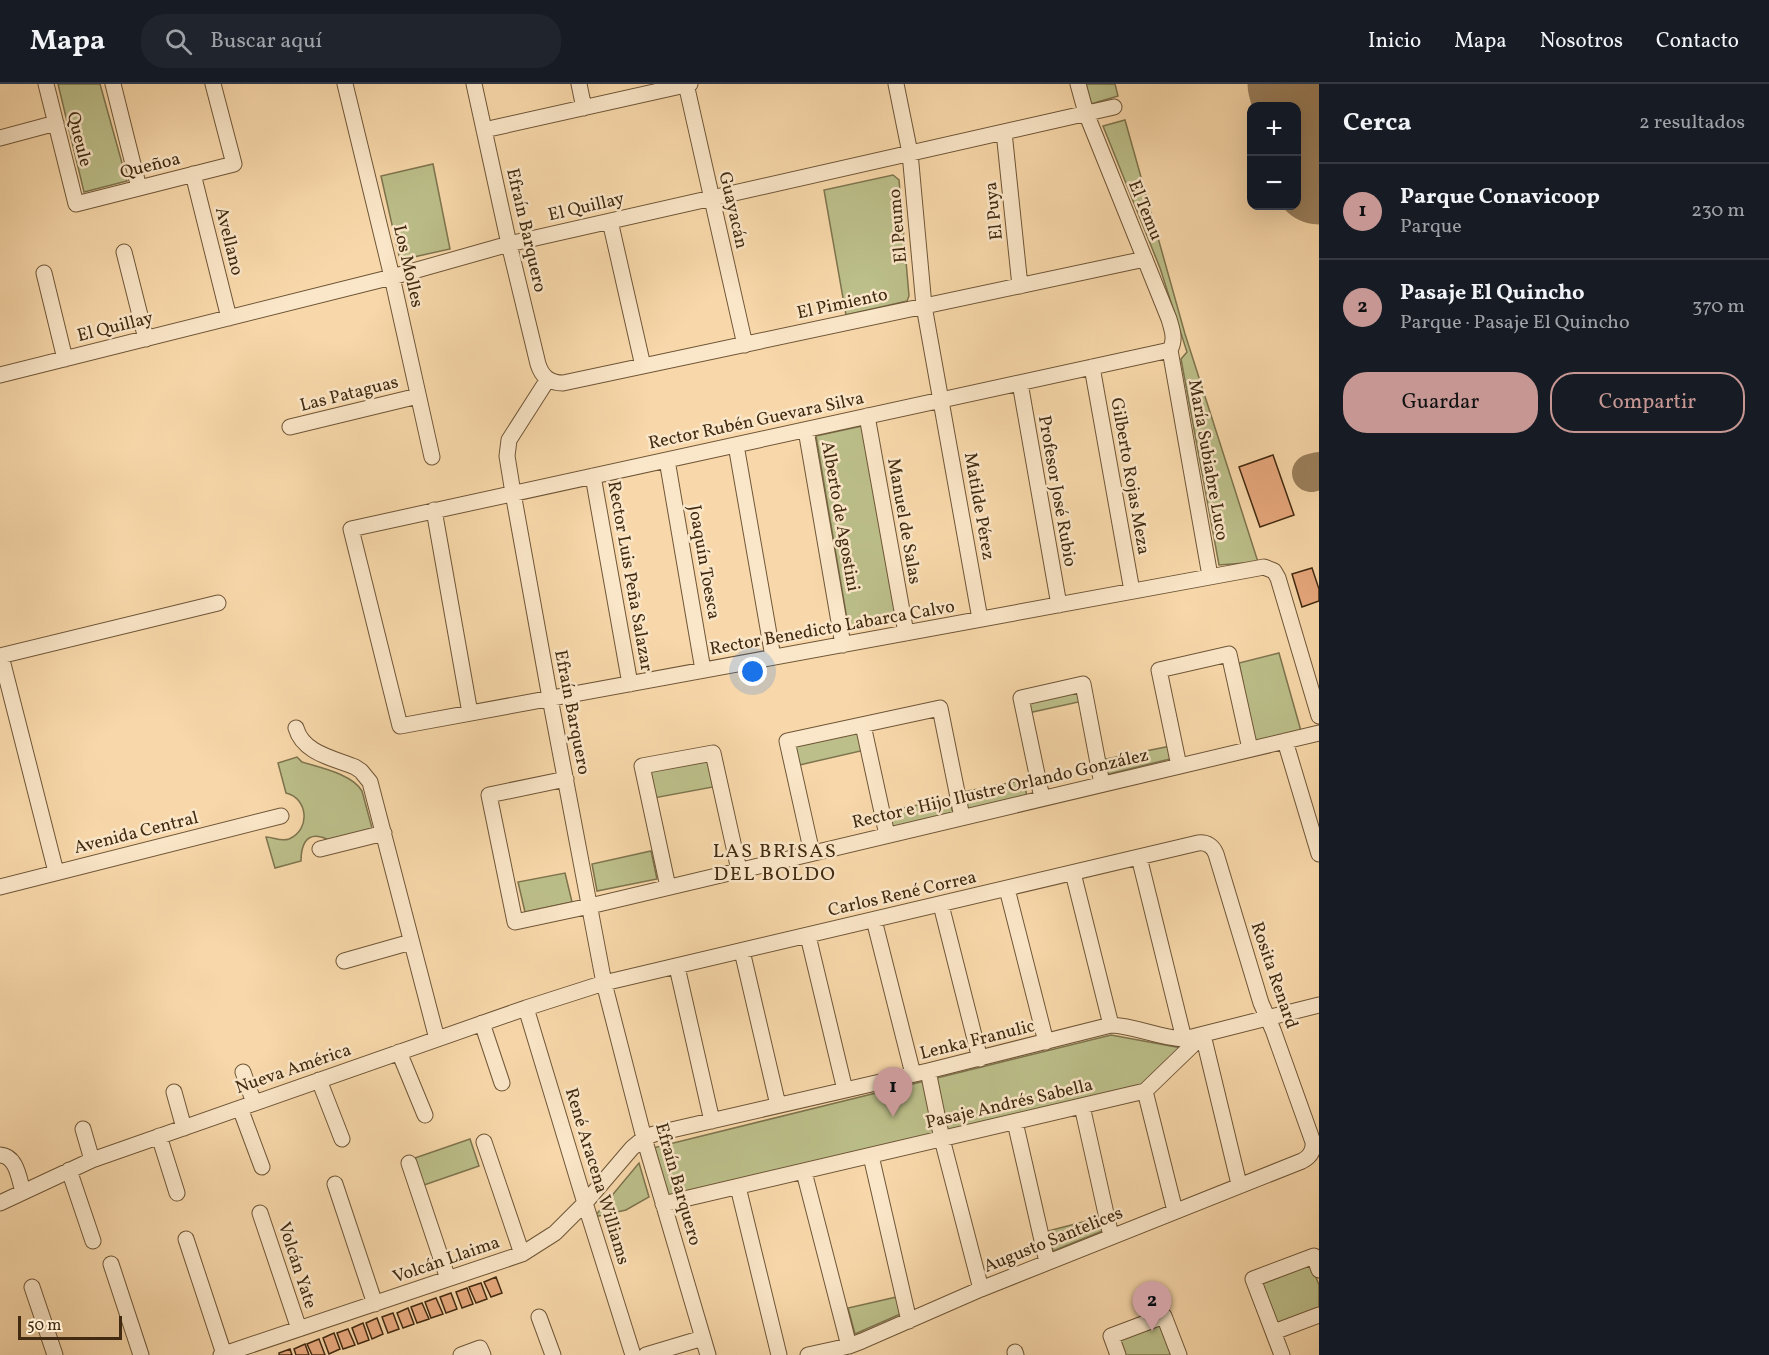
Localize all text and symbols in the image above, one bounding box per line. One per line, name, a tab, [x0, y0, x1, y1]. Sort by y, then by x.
search box	[141, 14, 561, 68]
text: Mapa	[30, 22, 105, 61]
icon: search	[162, 25, 195, 58]
text: Buscar aquí	[210, 26, 322, 57]
text: Inicio	[1368, 27, 1421, 56]
text: Mapa	[1454, 27, 1507, 56]
text: Nosotros	[1540, 27, 1623, 56]
text: Contacto	[1656, 27, 1739, 56]
map controls	[1247, 102, 1301, 210]
button: +	[1247, 102, 1301, 156]
text: Cerca	[1343, 105, 1412, 141]
street label: Queule	[60, 109, 97, 170]
text: 2 resultados	[1639, 109, 1745, 137]
street label: Queñoa	[118, 147, 183, 186]
button: −	[1247, 156, 1301, 210]
street label: Efraín Barquero	[499, 166, 552, 295]
street label: Guayacán	[712, 169, 754, 251]
street label: El Temu	[1121, 177, 1168, 245]
street label: El Puya	[979, 180, 1010, 241]
text: Parque Conavicoop	[1400, 182, 1600, 213]
street label: El Quillay	[546, 187, 627, 228]
street label: El Peumo	[883, 188, 914, 264]
text: 1	[1358, 197, 1367, 225]
text: 230 m	[1691, 197, 1745, 225]
street label: Avellano	[208, 205, 249, 278]
text: Parque	[1400, 213, 1462, 241]
street label: Los Molles	[386, 223, 429, 310]
text: Pasaje El Quincho	[1400, 278, 1585, 309]
street label: El Pimiento	[795, 283, 890, 326]
text: 2	[1357, 293, 1368, 321]
text: 370 m	[1692, 293, 1745, 321]
street label: El Quillay	[75, 306, 156, 349]
text: Parque · Pasaje El Quincho	[1400, 309, 1630, 337]
street label: Las Pataguas	[297, 370, 401, 419]
button: Guardar	[1343, 372, 1538, 433]
button: Compartir	[1550, 372, 1745, 433]
street label: María Subiabre Luco	[1181, 378, 1234, 543]
street label: Rector Rubén Guevara Silva	[646, 386, 867, 457]
street label: Gilberto Rojas Meza	[1103, 396, 1156, 557]
street label: Profesor José Rubio	[1031, 414, 1082, 569]
street label: Alberto de Agostini	[814, 439, 865, 594]
street label: Matilde Pérez	[957, 451, 1000, 562]
street label: Manuel de Salas	[880, 456, 927, 586]
street label: Rector Luis Peña Salazar	[600, 479, 659, 674]
street label: Joaquín Toesca	[681, 503, 726, 621]
street label: Rector Benedicto Labarca Calvo	[708, 595, 957, 662]
street label: Efraín Barquero	[547, 648, 596, 777]
your location	[738, 657, 767, 686]
street label: Rector e Hijo Ilustre Orlando González	[850, 743, 1151, 836]
street label: Avenida Central	[71, 806, 201, 861]
district label: LAS BRISAS DEL BOLDO	[713, 838, 837, 889]
street label: Carlos René Correa	[826, 865, 979, 924]
street label: Rosita Renard	[1244, 919, 1304, 1032]
street label: Lenka Franulic	[917, 1014, 1037, 1067]
street label: Nueva América	[232, 1038, 355, 1101]
pin: 1	[874, 1068, 912, 1117]
street label: Pasaje Andrés Sabella	[923, 1073, 1096, 1136]
street label: René Aracena Williams	[558, 1085, 635, 1268]
street label: Efraín Barquero	[648, 1120, 707, 1249]
street label: Augusto Santelices	[980, 1201, 1127, 1280]
street label: Volcán Yate	[271, 1219, 322, 1312]
street label: Volcán Llaima	[390, 1230, 503, 1290]
pin: 2	[1132, 1282, 1172, 1331]
scale bar	[18, 1313, 122, 1340]
text: 50 m	[27, 1315, 61, 1337]

